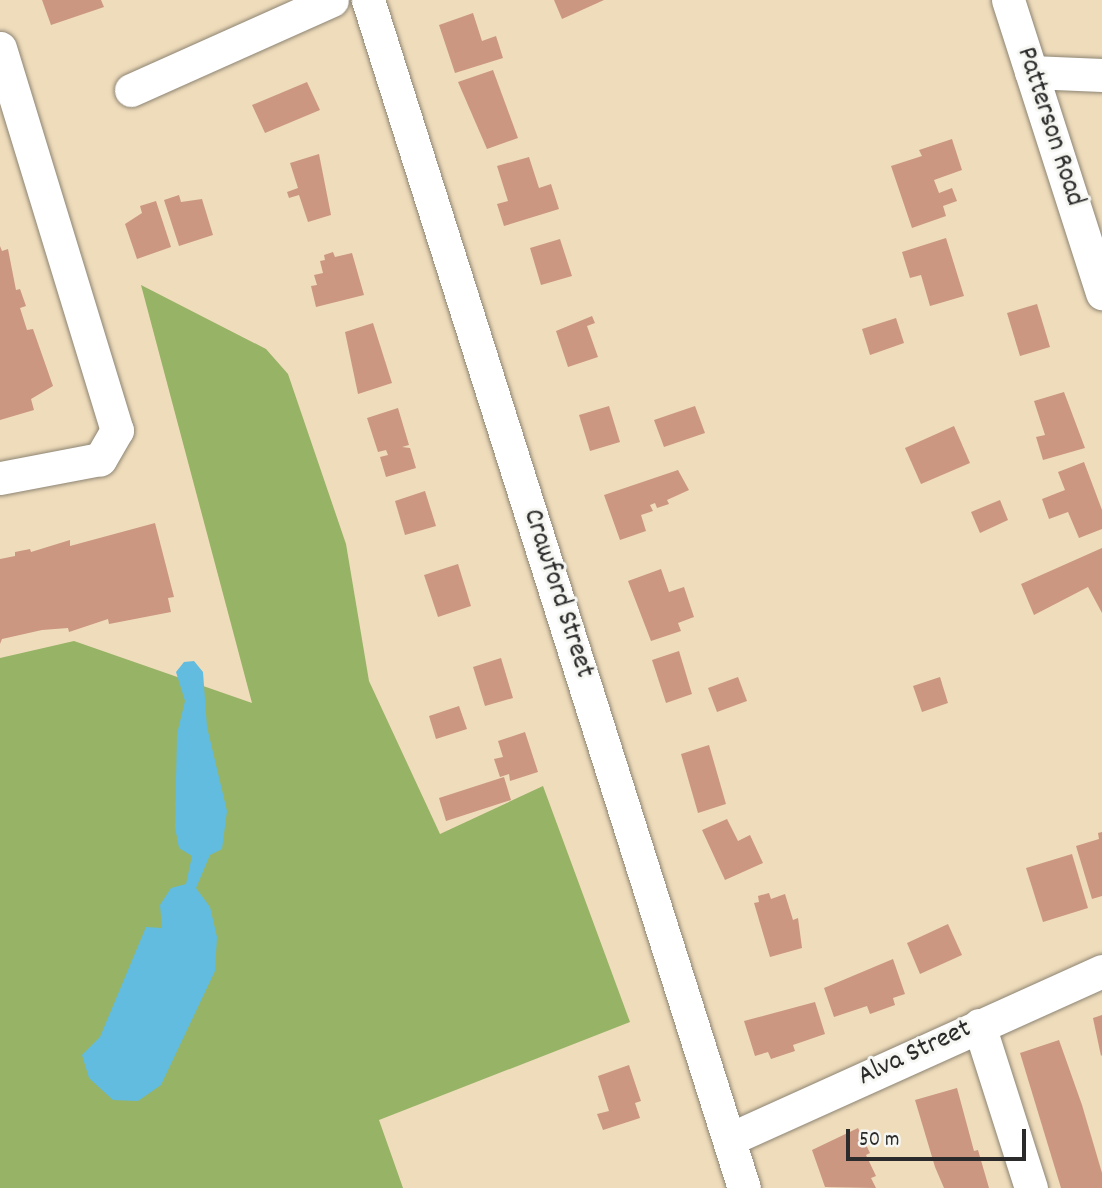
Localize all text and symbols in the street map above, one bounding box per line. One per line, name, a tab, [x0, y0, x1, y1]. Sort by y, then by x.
street label: Patterson Road	[1008, 43, 1090, 211]
street label: Crawford Street	[514, 505, 600, 683]
street label: Alva Street	[853, 1013, 977, 1095]
scale bar	[850, 1114, 1030, 1158]
text: 50 m	[859, 1126, 899, 1156]

